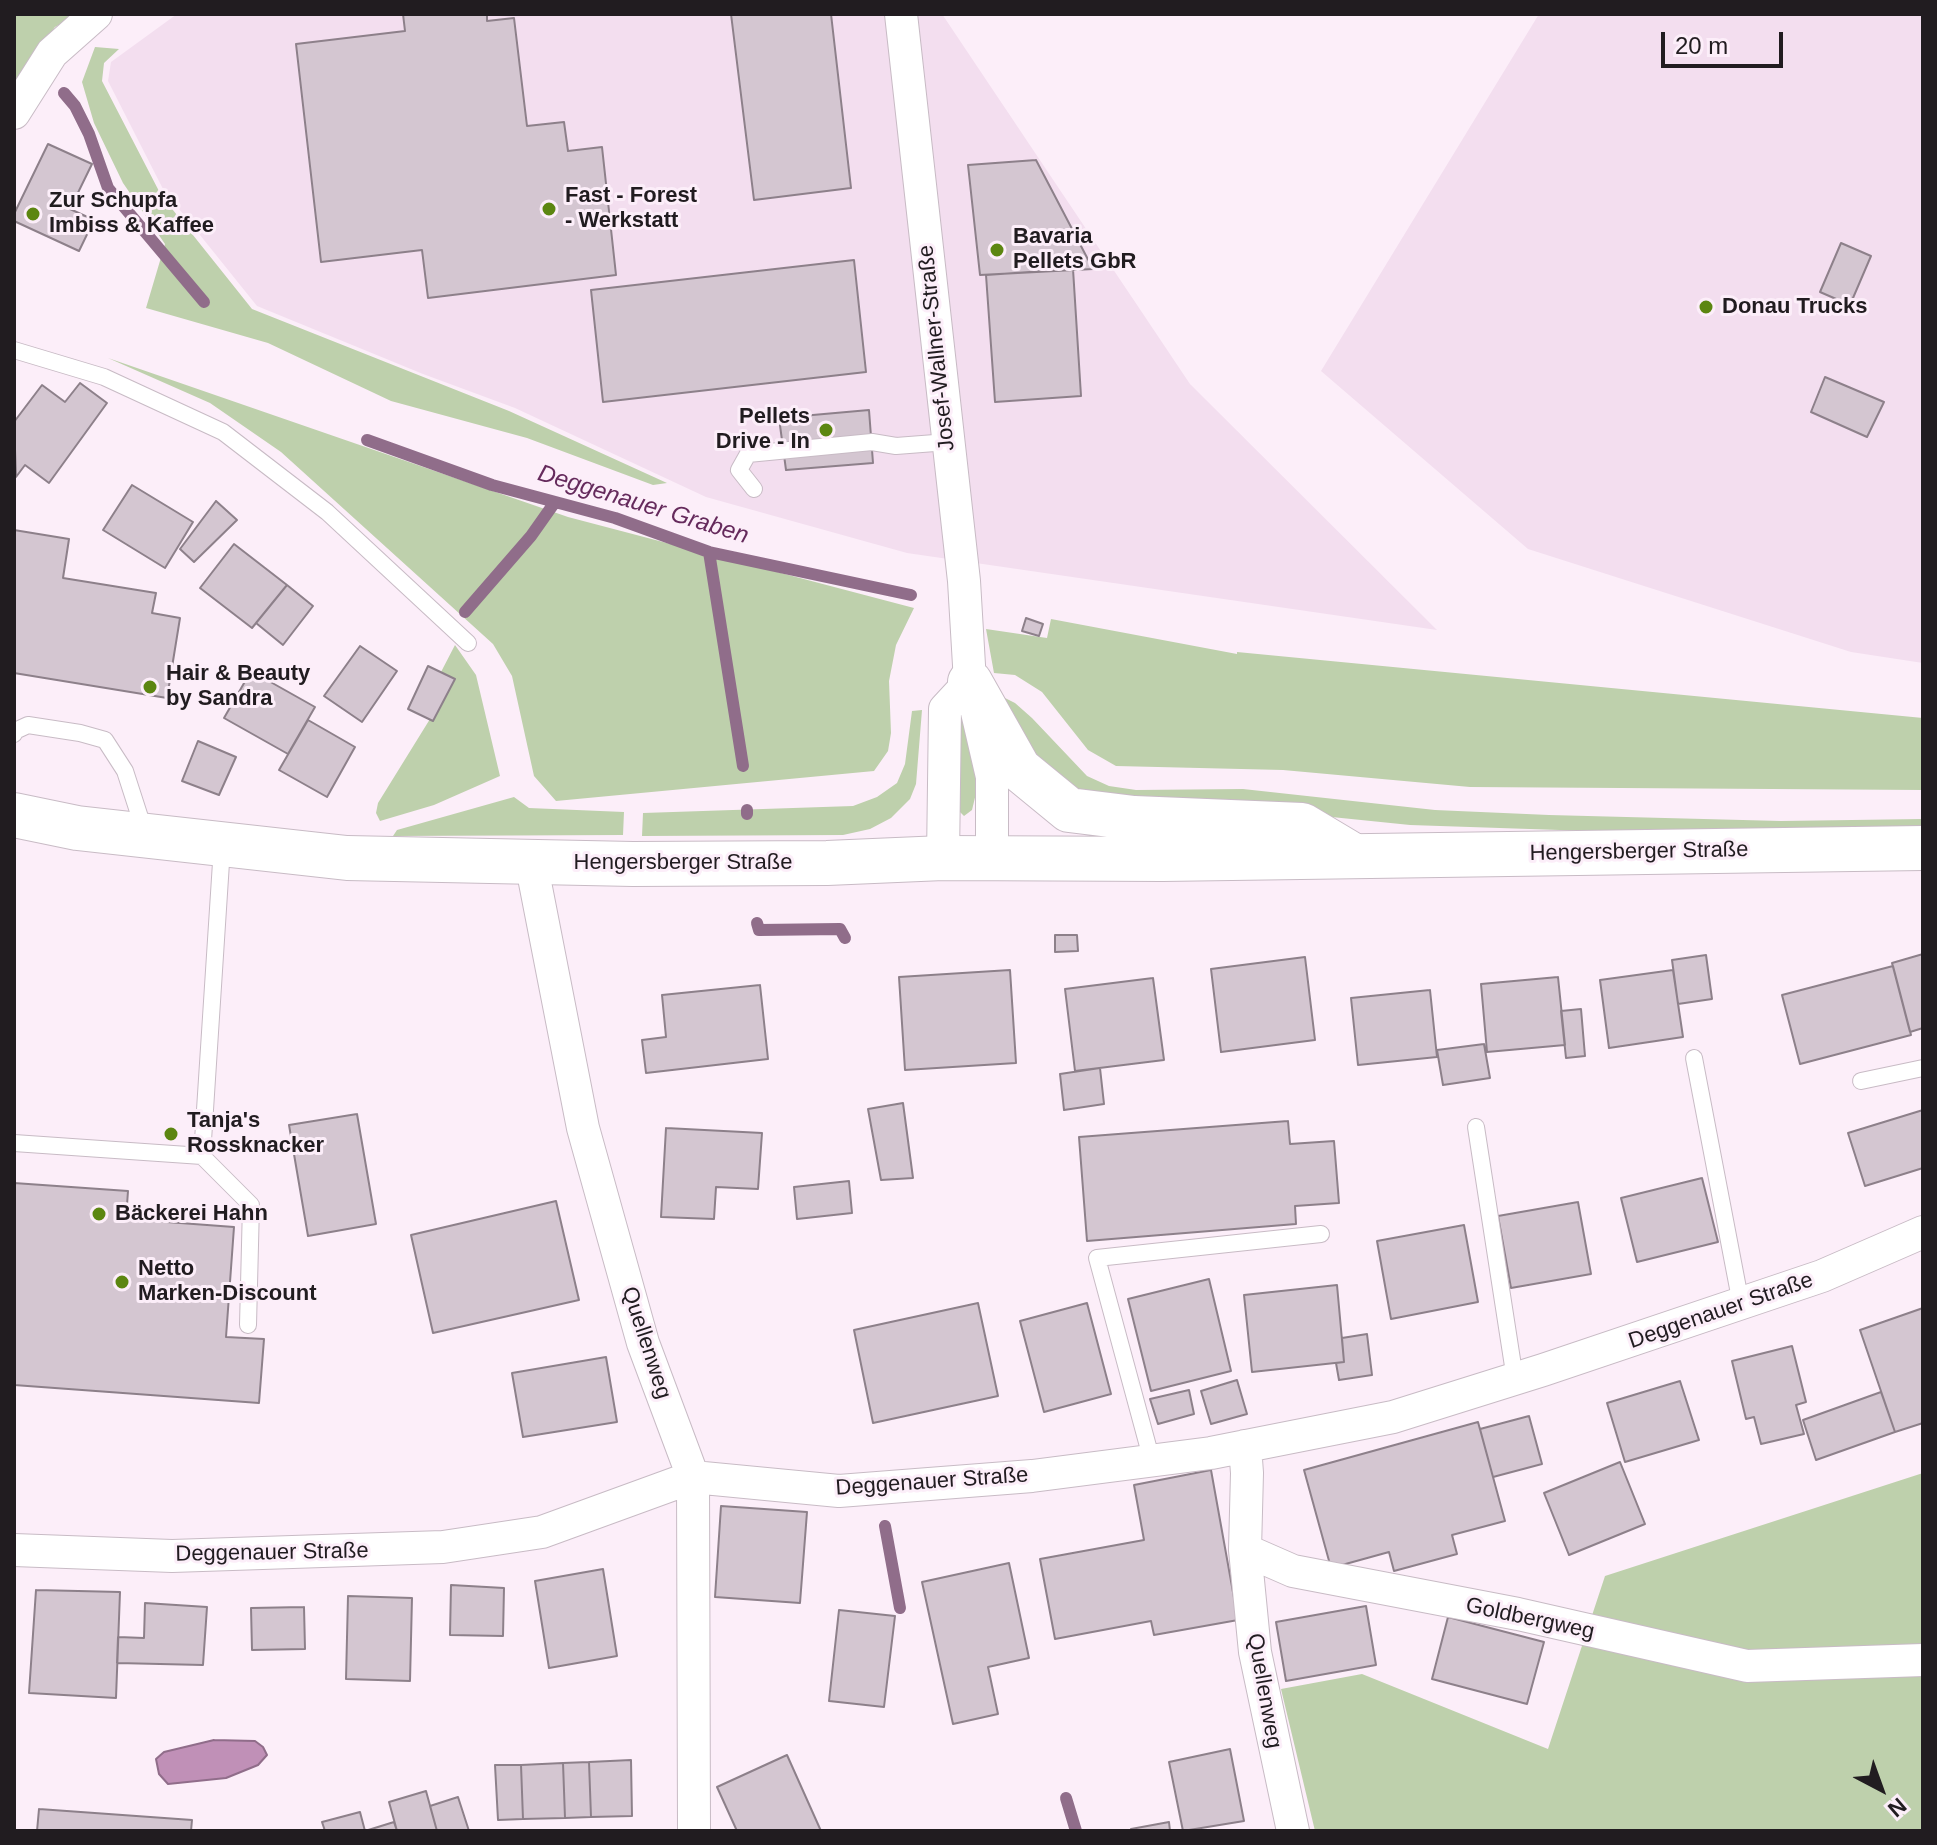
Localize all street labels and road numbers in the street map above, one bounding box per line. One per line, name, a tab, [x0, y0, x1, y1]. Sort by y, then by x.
street label: Josef-Wallner-Straße	[913, 244, 961, 452]
street label: Hengersberger Straße	[1529, 837, 1749, 867]
street label: Hengersberger Straße	[574, 850, 792, 876]
street label: Deggenauer Straße	[1625, 1267, 1817, 1355]
street label: Quellenweg	[615, 1284, 677, 1402]
street label: Deggenauer Straße	[835, 1462, 1029, 1502]
street label: Deggenauer Straße	[175, 1538, 369, 1568]
street label: Goldbergweg	[1463, 1592, 1597, 1646]
street label: Quellenweg	[1241, 1631, 1287, 1751]

